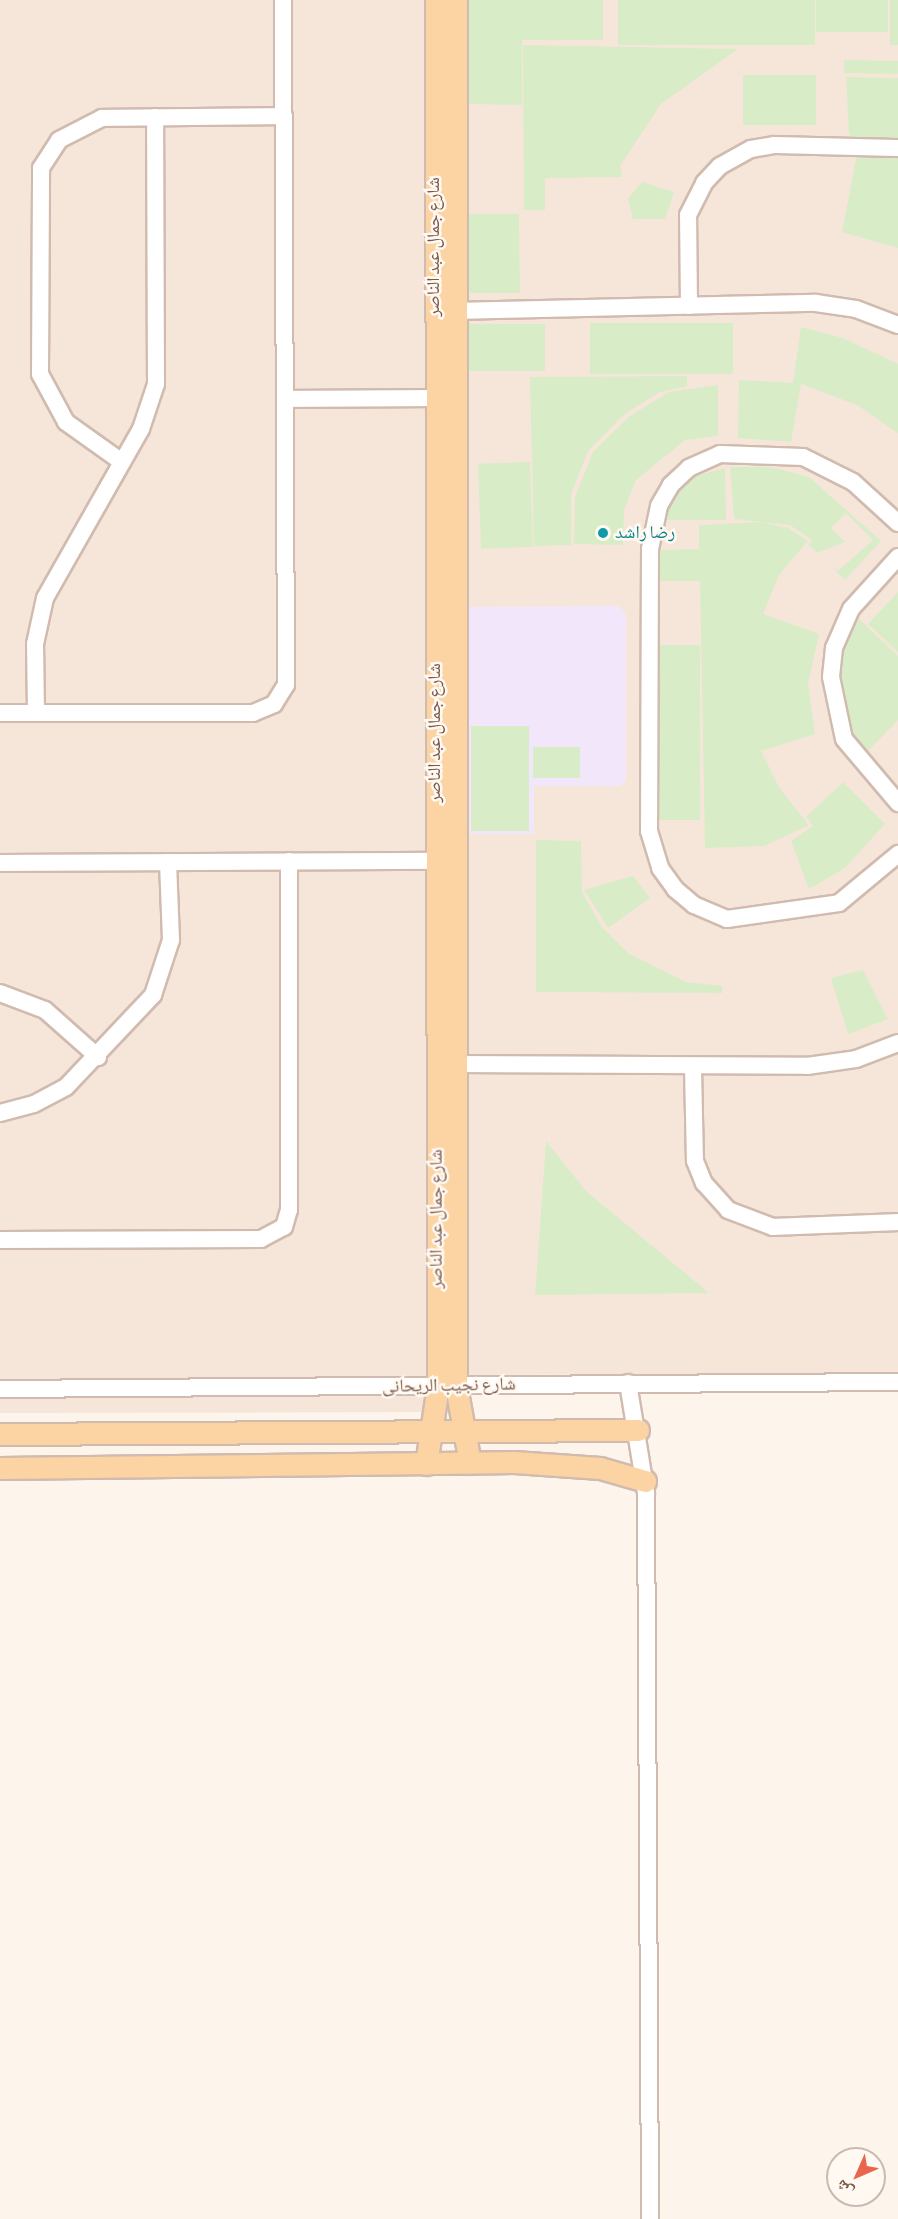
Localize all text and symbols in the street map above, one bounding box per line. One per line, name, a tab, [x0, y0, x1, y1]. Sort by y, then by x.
street label: شارع جمال عبد الناصر	[423, 177, 445, 317]
place label: رضا راشد	[615, 522, 675, 544]
marker: رضا راشد	[596, 526, 610, 540]
street label: شارع جمال عبد الناصر	[424, 663, 446, 803]
street label: شارع جمال عبد الناصر	[426, 1149, 448, 1289]
street label: شارع نجيب الريحانى	[382, 1374, 516, 1398]
north arrow	[826, 2147, 886, 2207]
text: ش	[833, 2177, 856, 2200]

